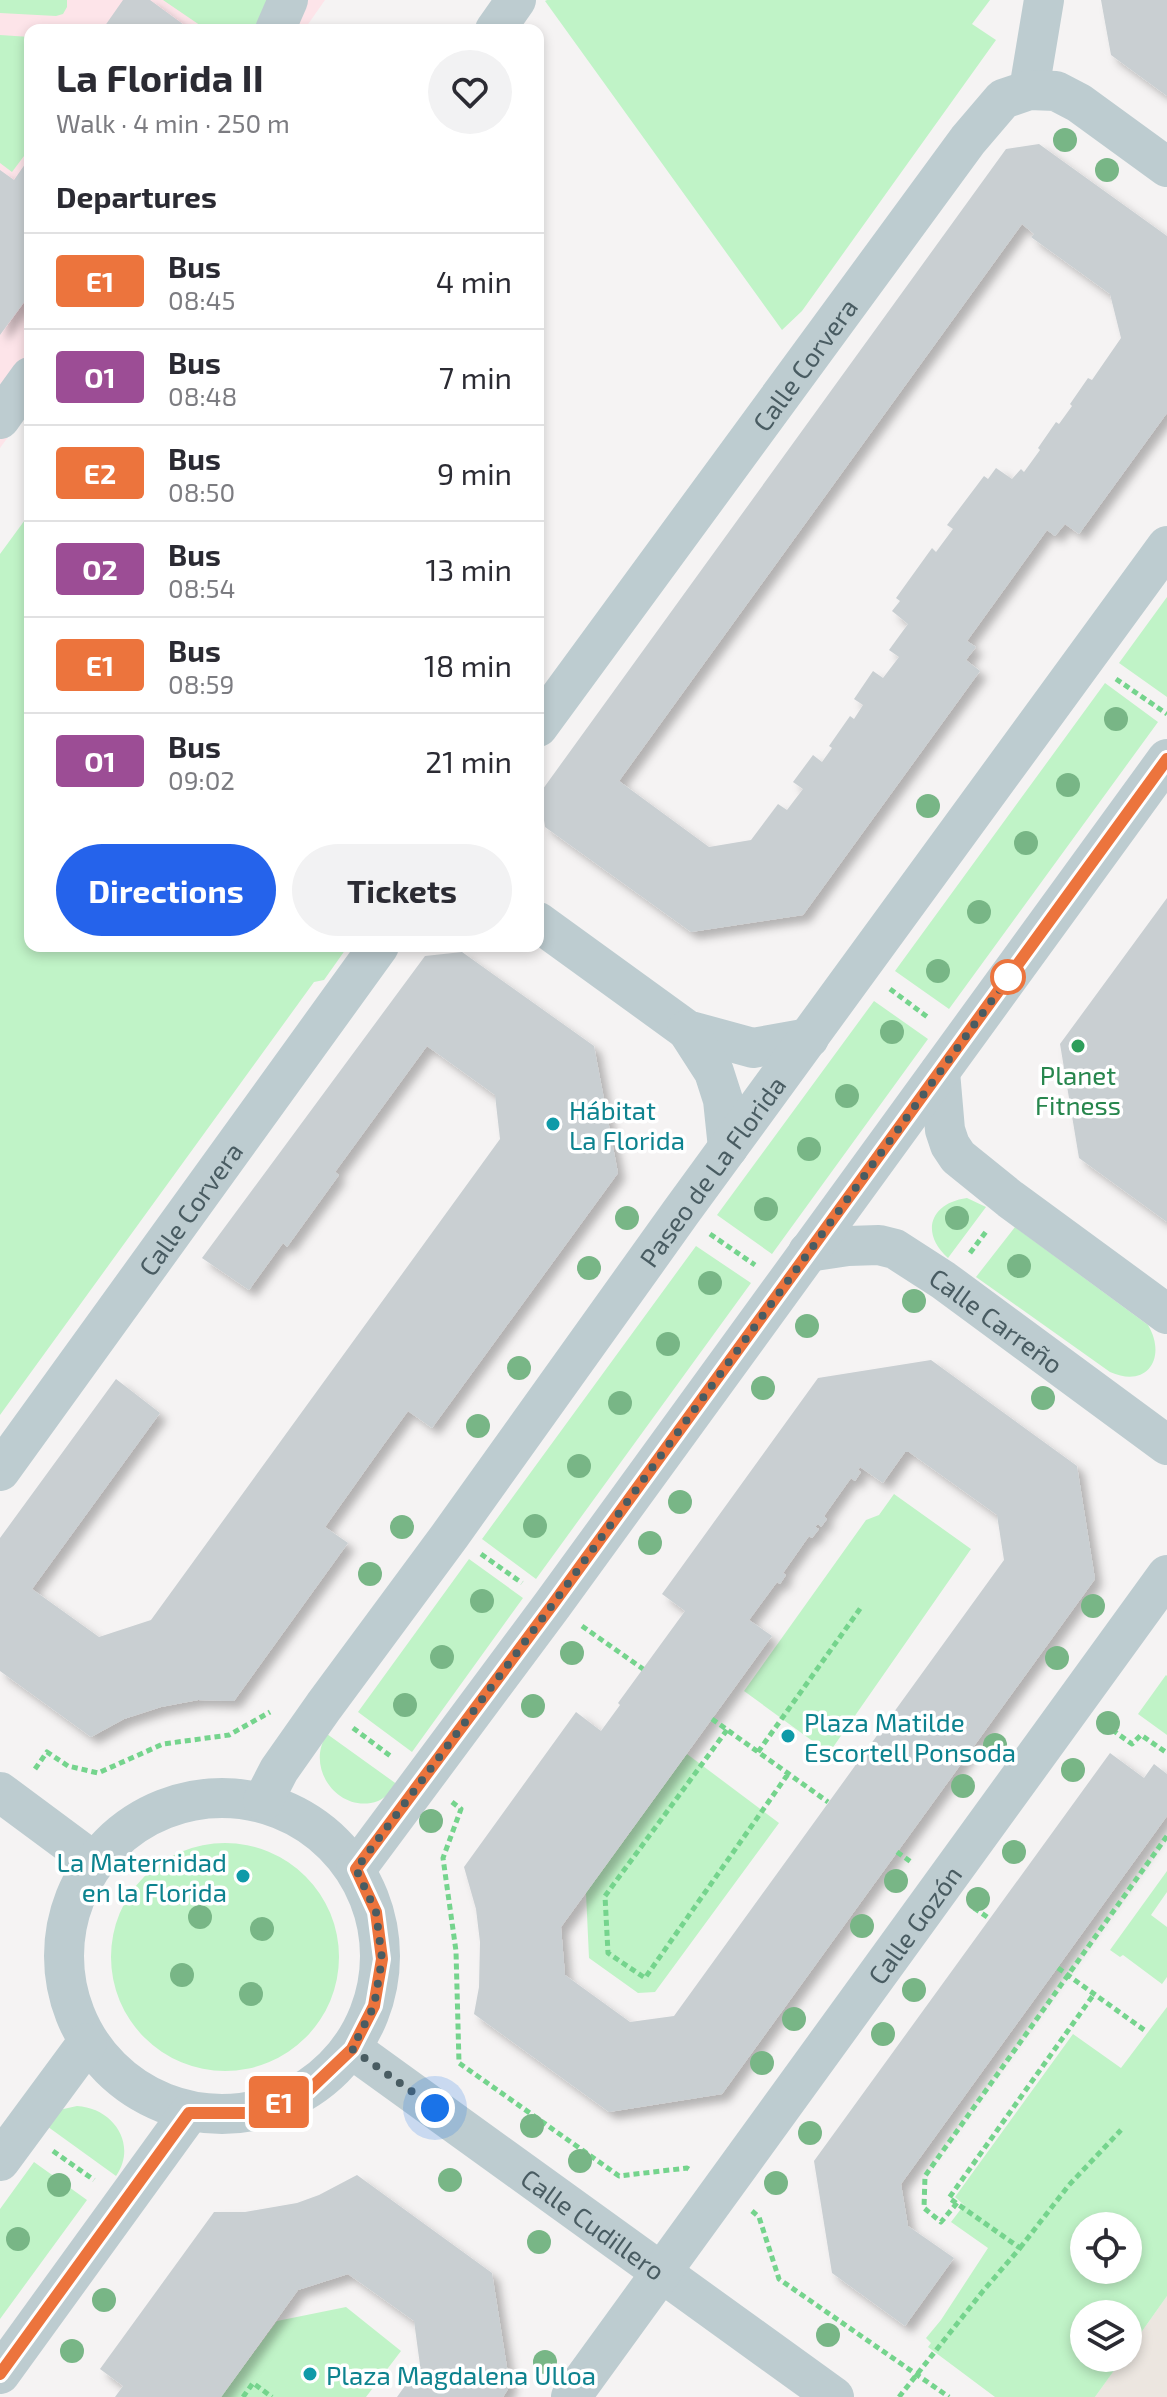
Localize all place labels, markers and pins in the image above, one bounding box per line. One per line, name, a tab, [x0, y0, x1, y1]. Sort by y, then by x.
unlabelled marker	[991, 960, 1025, 994]
marker: Planet Fitness	[1069, 1037, 1087, 1055]
place label: Planet Fitness	[1035, 1059, 1121, 1120]
place label: Hábitat La Florida	[569, 1094, 685, 1155]
marker: Hábitat La Florida	[544, 1115, 562, 1133]
place label: Plaza Matilde Escortell Ponsoda	[804, 1706, 1016, 1767]
marker: Plaza Matilde Escortell Ponsoda	[779, 1727, 797, 1745]
place label: La Maternidad en la Florida	[57, 1846, 227, 1907]
marker: La Maternidad en la Florida	[234, 1867, 252, 1885]
place label: Plaza Magdalena Ulloa	[326, 2359, 596, 2390]
marker: Plaza Magdalena Ulloa	[301, 2365, 319, 2383]

